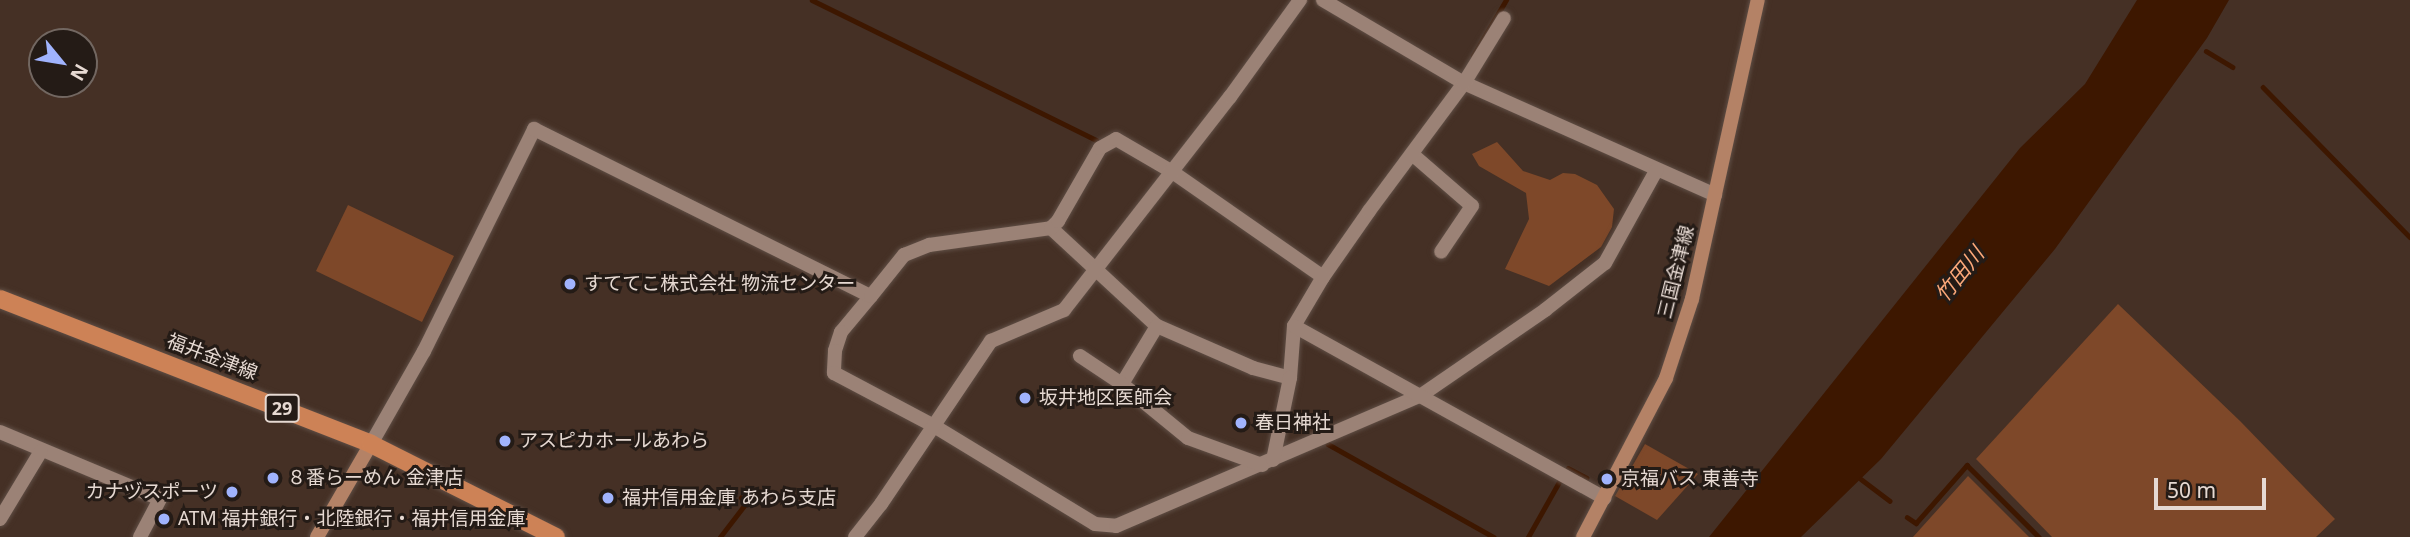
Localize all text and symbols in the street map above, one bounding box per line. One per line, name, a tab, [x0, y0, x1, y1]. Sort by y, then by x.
north arrow	[28, 28, 98, 98]
text: N	[64, 59, 95, 86]
street label: 三国金津線	[1653, 223, 1699, 321]
water label: 竹田川	[1929, 242, 1989, 306]
place label: すててこ株式会社 物流センター	[584, 273, 855, 295]
marker: すててこ株式会社 物流センター	[562, 276, 578, 292]
street label: 福井金津線	[164, 329, 260, 385]
place label: 坂井地区医師会	[1039, 387, 1172, 409]
marker: 坂井地区医師会	[1017, 390, 1033, 406]
road number: 29	[264, 394, 300, 422]
place label: 春日神社	[1255, 412, 1331, 434]
marker: 春日神社	[1233, 415, 1249, 431]
place label: アスピカホールあわら	[519, 430, 709, 452]
marker: アスピカホールあわら	[497, 433, 513, 449]
scale bar	[2158, 463, 2270, 507]
place label: ８番らーめん 金津店	[287, 467, 463, 489]
place label: 京福バス 東善寺	[1621, 468, 1759, 490]
marker: ８番らーめん 金津店	[265, 470, 281, 486]
marker: 京福バス 東善寺	[1599, 471, 1615, 487]
text: 50 m	[2167, 476, 2216, 504]
place label: カナヅスポーツ	[85, 481, 218, 503]
marker: カナヅスポーツ	[224, 484, 240, 500]
place label: 福井信用金庫 あわら支店	[622, 487, 836, 509]
marker: 福井信用金庫 あわら支店	[600, 490, 616, 506]
place label: ATM 福井銀行・北陸銀行・福井信用金庫	[178, 508, 526, 530]
marker: ATM 福井銀行・北陸銀行・福井信用金庫	[156, 511, 172, 527]

